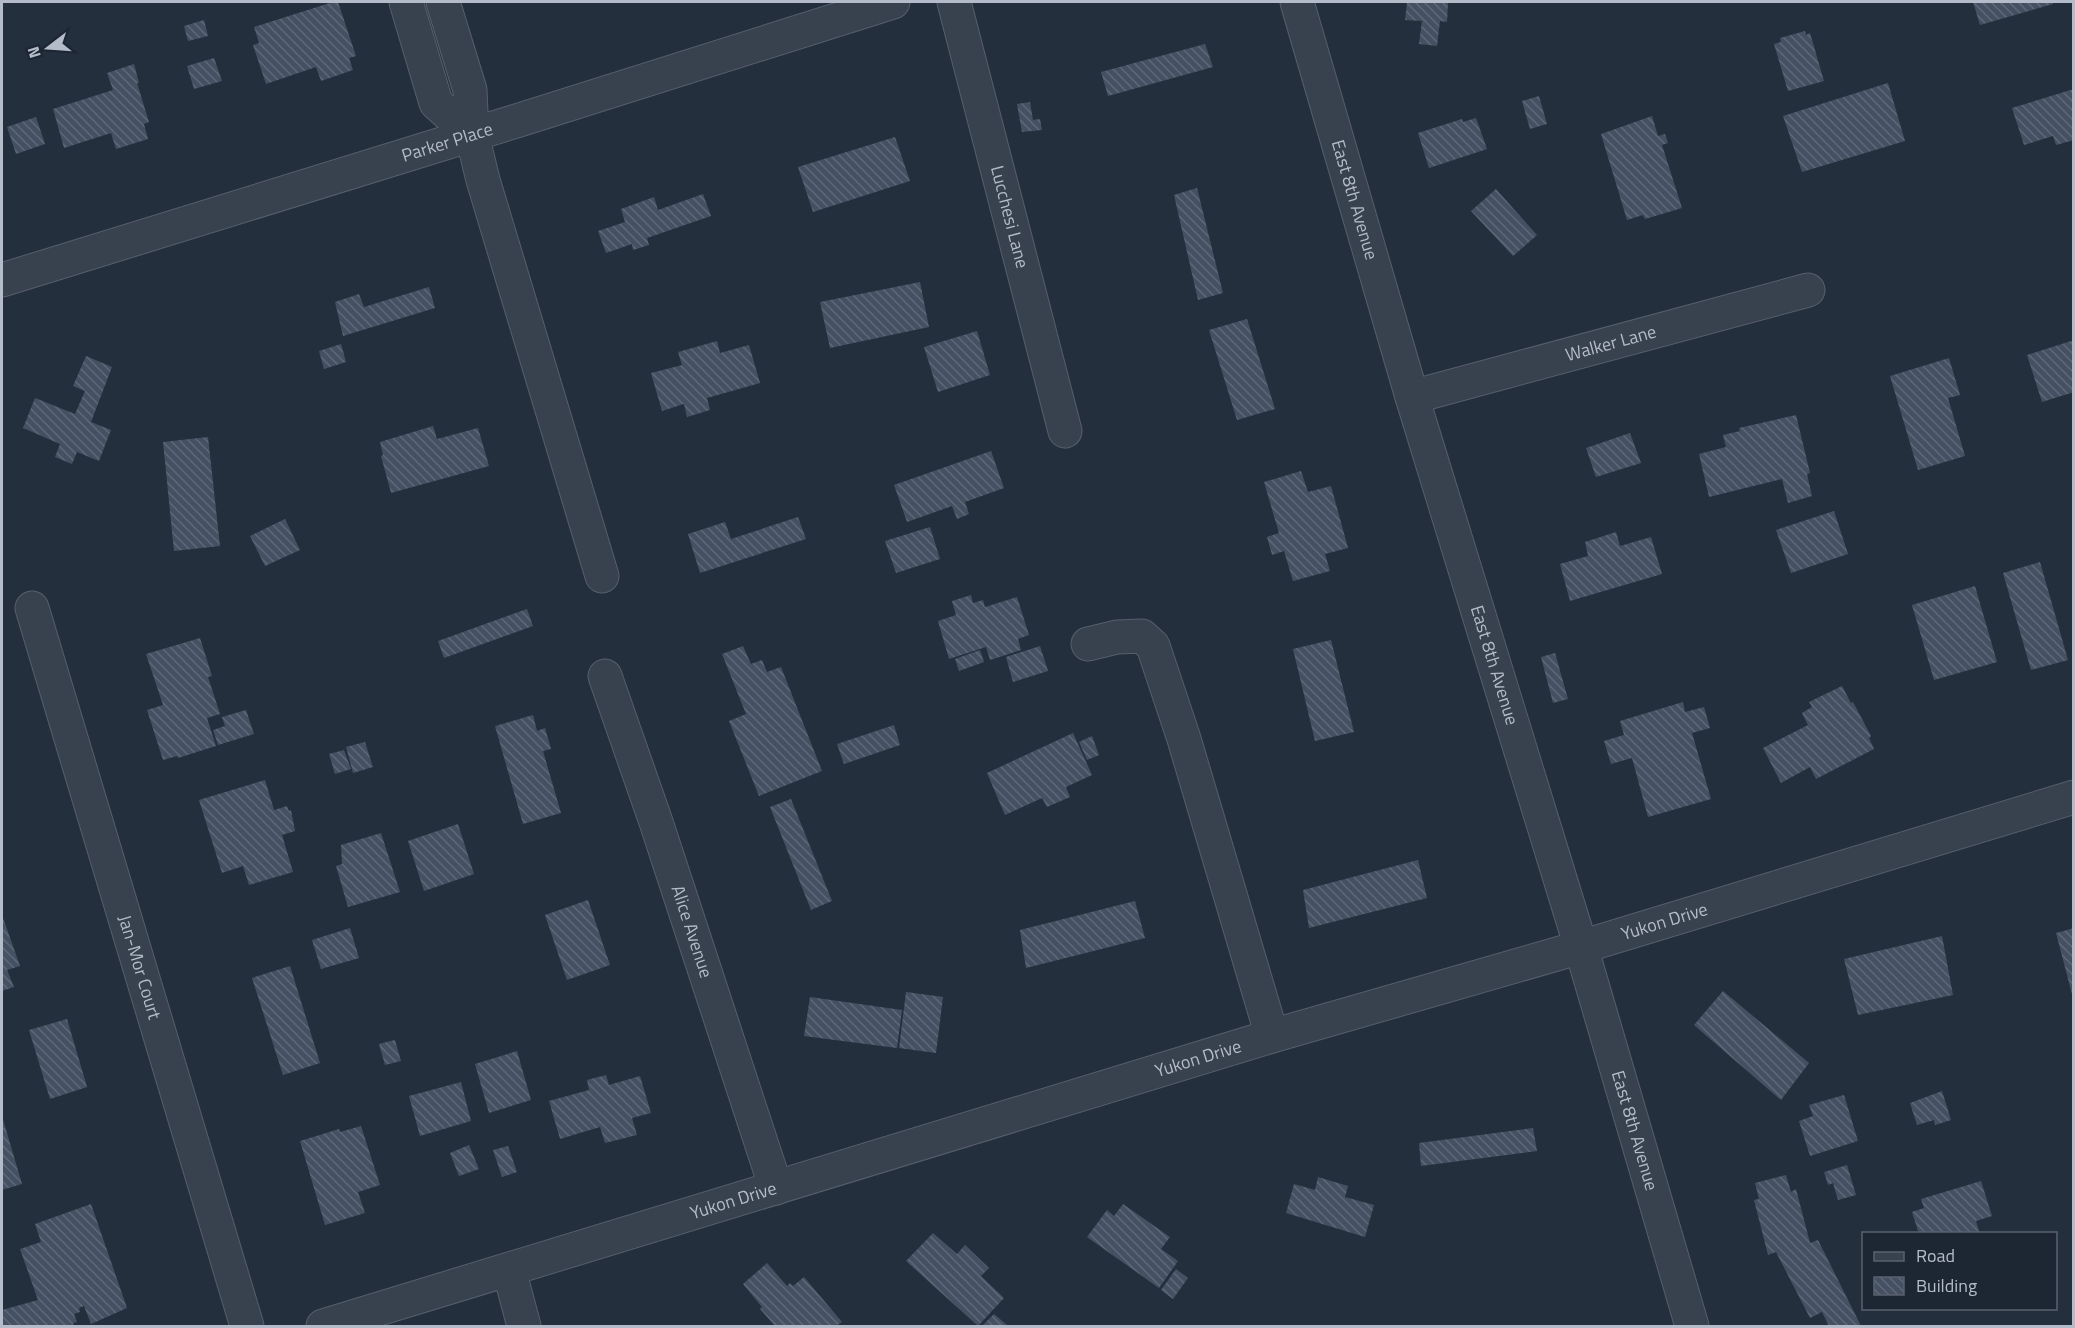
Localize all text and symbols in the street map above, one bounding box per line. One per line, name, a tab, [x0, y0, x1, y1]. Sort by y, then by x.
north arrow	[18, 18, 78, 78]
text: N	[21, 44, 47, 61]
street label: Parker Place	[398, 115, 496, 169]
street label: East 8th Avenue	[1325, 136, 1385, 263]
street label: Lucchesi Lane	[984, 162, 1036, 271]
street label: Walker Lane	[1562, 318, 1659, 368]
street label: East 8th Avenue	[1464, 602, 1526, 728]
street label: Alice Avenue	[665, 882, 720, 981]
street label: Yukon Drive	[1618, 895, 1711, 947]
street label: Jan-Mor Court	[112, 912, 169, 1023]
street label: Yukon Drive	[1151, 1032, 1244, 1084]
street label: East 8th Avenue	[1605, 1067, 1666, 1194]
street label: Yukon Drive	[687, 1174, 780, 1226]
legend	[1862, 1232, 2057, 1310]
text: Road	[1916, 1242, 1955, 1269]
text: Building	[1916, 1272, 1977, 1299]

